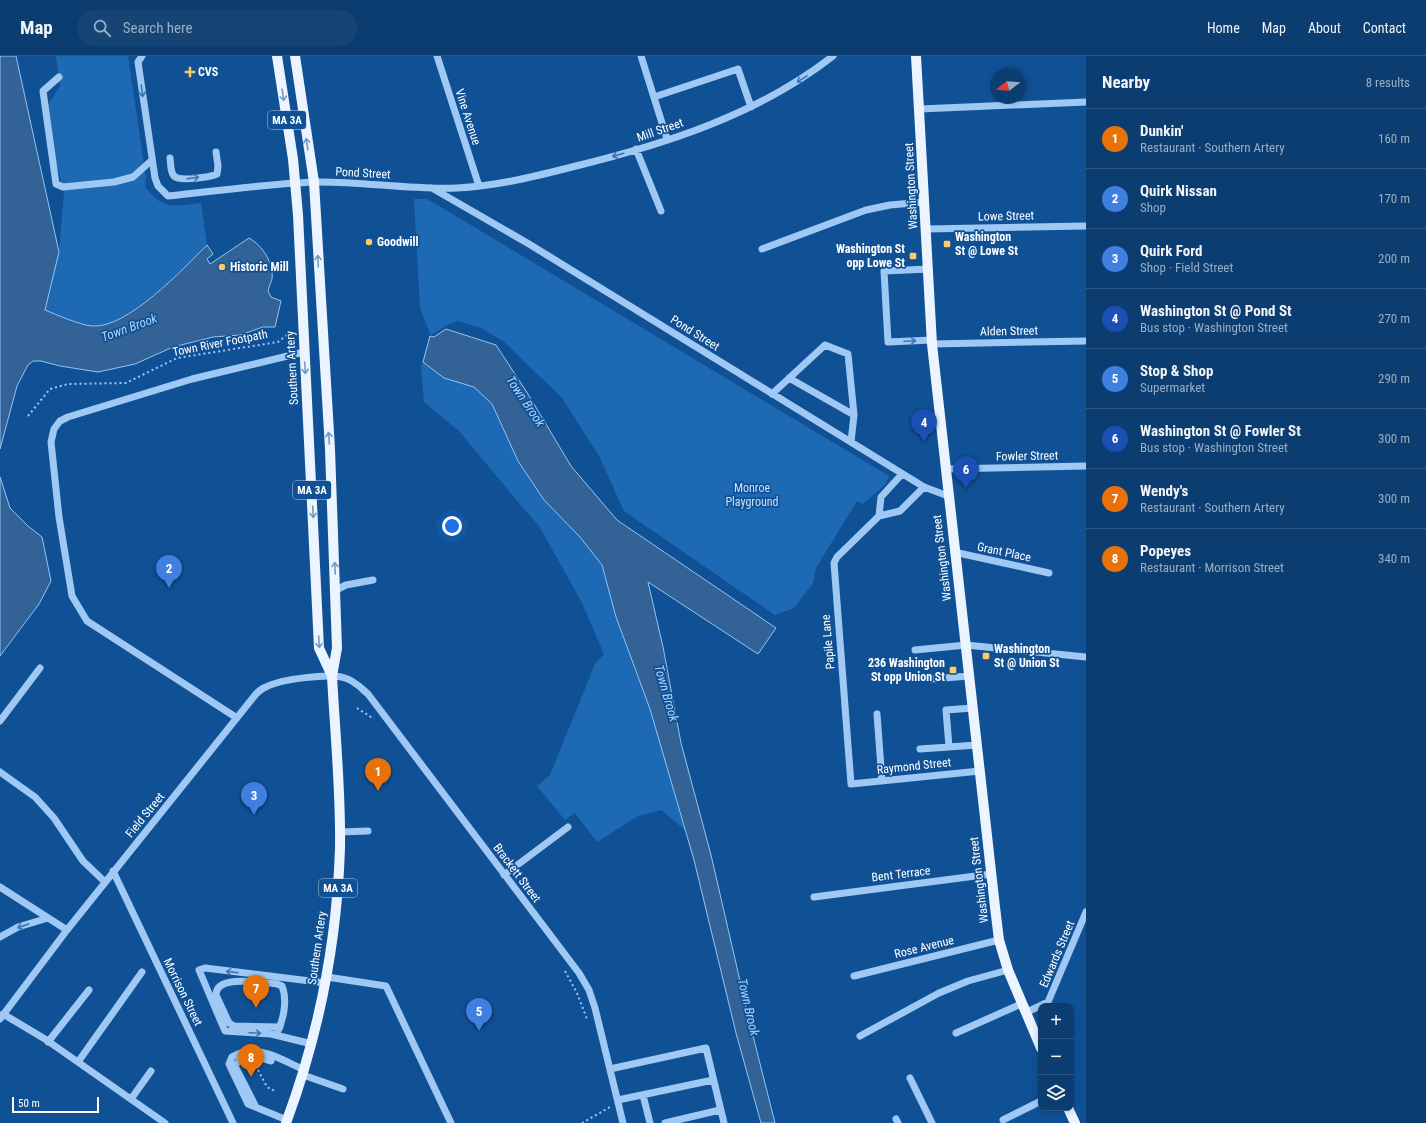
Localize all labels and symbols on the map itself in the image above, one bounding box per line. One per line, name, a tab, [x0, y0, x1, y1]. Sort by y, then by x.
place label: CVS	[198, 65, 219, 79]
marker: CVS	[185, 67, 195, 77]
north arrow	[990, 68, 1026, 104]
one-way arrow	[796, 75, 808, 83]
one-way arrow	[138, 84, 146, 97]
street label: Vine Avenue	[452, 87, 484, 147]
one-way arrow	[279, 88, 287, 101]
road number: MA 3A	[268, 111, 306, 129]
street label: Mill Street	[635, 115, 685, 144]
one-way arrow	[303, 138, 311, 151]
street label: Washington Street	[902, 142, 920, 230]
one-way arrow	[611, 152, 624, 159]
street label: Pond Street	[335, 165, 391, 181]
one-way arrow	[186, 174, 199, 182]
street label: Lowe Street	[978, 209, 1035, 223]
place label: Washington St @ Lowe St	[955, 230, 1018, 258]
place label: Goodwill	[377, 235, 419, 249]
marker: Goodwill	[364, 237, 374, 247]
marker: Washington St @ Lowe St	[942, 239, 952, 249]
place label: Washington St opp Lowe St	[836, 242, 905, 270]
marker: Washington St opp Lowe St	[908, 251, 918, 261]
one-way arrow	[314, 255, 322, 268]
place label: Historic Mill	[230, 260, 289, 274]
marker: Historic Mill	[217, 262, 227, 272]
water label: Town Brook	[99, 310, 159, 345]
street label: Pond Street	[668, 312, 723, 354]
street label: Alden Street	[980, 323, 1039, 339]
street label: Town River Footpath	[171, 327, 269, 359]
street label: Southern Artery	[283, 331, 301, 405]
one-way arrow	[903, 337, 916, 344]
one-way arrow	[301, 361, 308, 374]
water label: Town Brook	[503, 373, 548, 430]
pin: 4	[911, 409, 937, 442]
one-way arrow	[326, 432, 333, 445]
street label: Fowler Street	[996, 448, 1059, 464]
pin: 6	[953, 456, 979, 489]
road number: MA 3A	[293, 481, 331, 499]
park label: Monroe Playground	[725, 481, 779, 509]
one-way arrow	[309, 505, 317, 518]
street label: Washington Street	[930, 514, 954, 602]
your location	[442, 516, 462, 536]
street label: Grant Place	[976, 539, 1033, 565]
pin: 2	[156, 555, 182, 588]
one-way arrow	[331, 562, 339, 575]
street label: Papile Lane	[819, 614, 837, 670]
one-way arrow	[316, 635, 323, 648]
place label: Washington St @ Union St	[994, 642, 1060, 670]
marker: Washington St @ Union St	[981, 651, 991, 661]
place label: 236 Washington St opp Union St	[868, 656, 945, 684]
water label: Town Brook	[651, 663, 682, 724]
marker: 236 Washington St opp Union St	[948, 665, 958, 675]
street label: Raymond Street	[876, 755, 952, 777]
pin: 1	[365, 758, 391, 791]
pin: 3	[241, 782, 267, 815]
street label: Field Street	[123, 789, 168, 840]
street label: Washington Street	[967, 836, 991, 924]
street label: Brackett Street	[490, 841, 544, 906]
street label: Bent Terrace	[871, 863, 932, 885]
road number: MA 3A	[319, 879, 357, 897]
street label: Southern Artery	[305, 910, 329, 986]
street label: Edwards Street	[1037, 918, 1078, 990]
one-way arrow	[17, 923, 30, 930]
street label: Rose Avenue	[893, 933, 956, 961]
street label: Morrison Street	[161, 956, 206, 1028]
one-way arrow	[226, 968, 239, 976]
pin: 7	[243, 975, 269, 1008]
water label: Town Brook	[735, 977, 762, 1038]
pin: 5	[466, 998, 492, 1031]
one-way arrow	[248, 1030, 261, 1037]
pin: 8	[238, 1044, 264, 1077]
scale bar	[12, 1095, 99, 1114]

